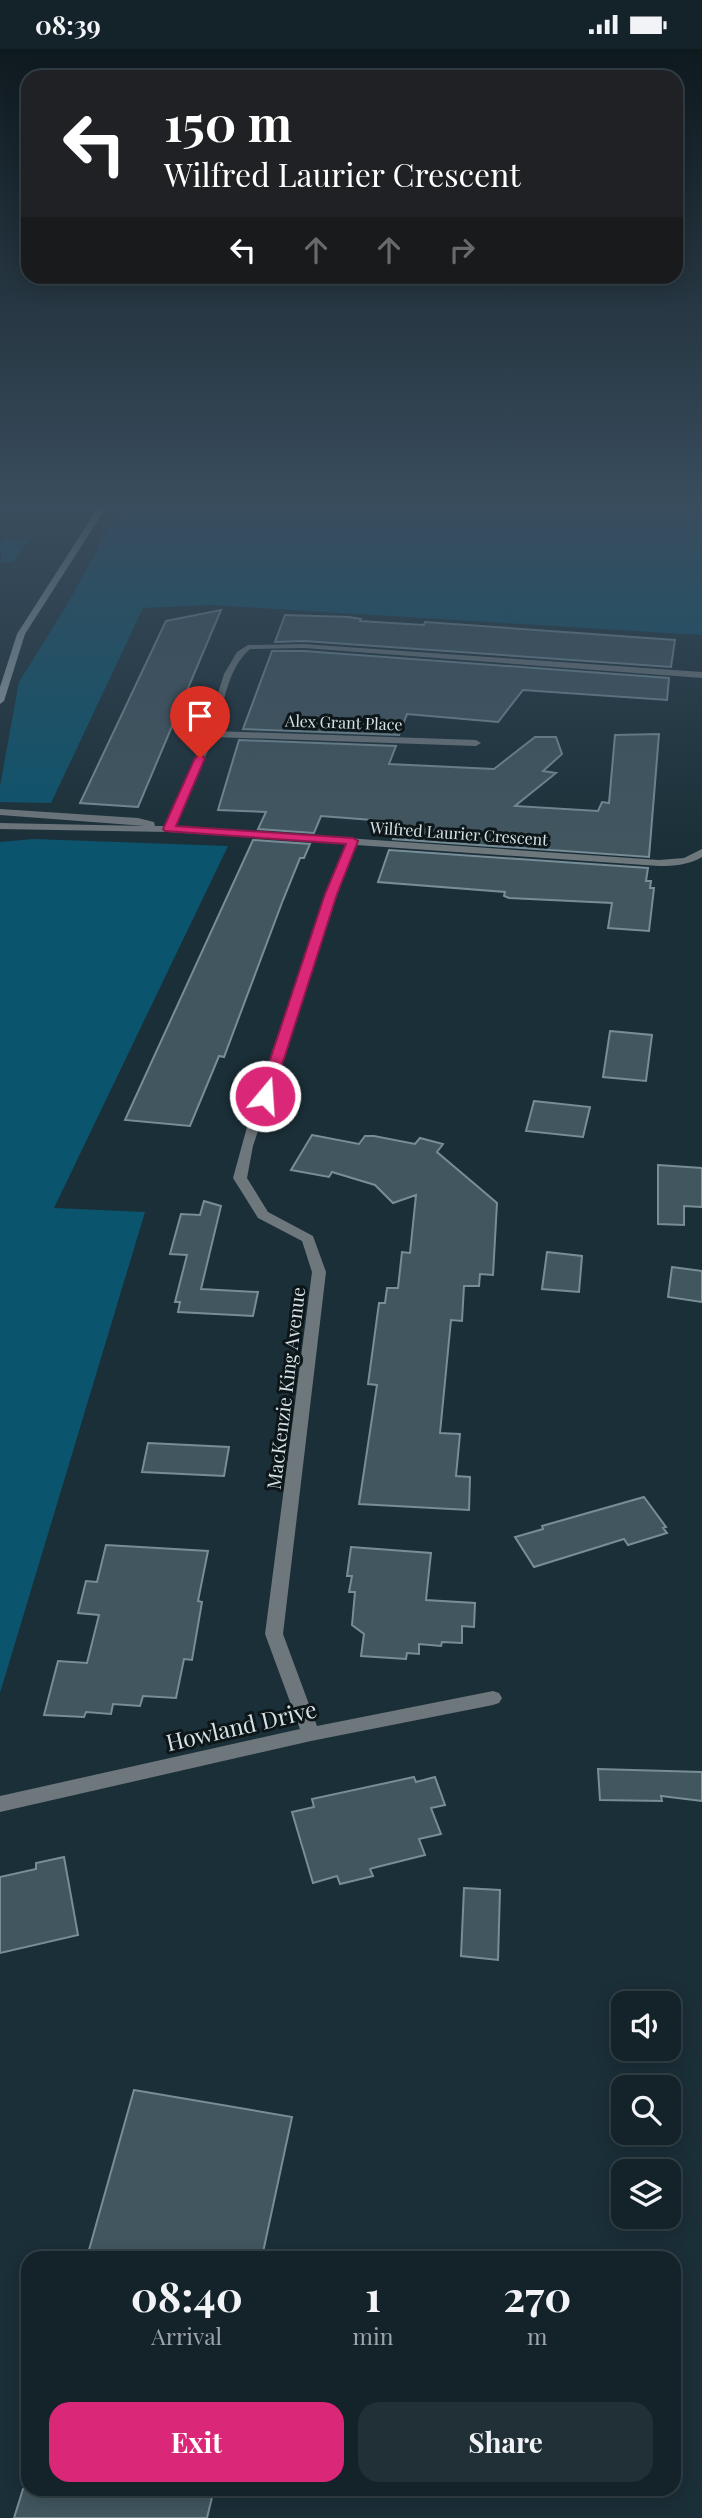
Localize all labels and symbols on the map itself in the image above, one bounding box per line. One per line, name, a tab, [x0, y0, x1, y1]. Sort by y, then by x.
pin	[170, 686, 230, 758]
street label: Alex Grant Place	[284, 709, 403, 735]
street label: Wilfred Laurier Crescent	[368, 816, 549, 850]
position arrow	[228, 1059, 302, 1133]
street label: MacKenzie King Avenue	[260, 1285, 310, 1491]
street label: Howland Drive	[163, 1693, 319, 1757]

